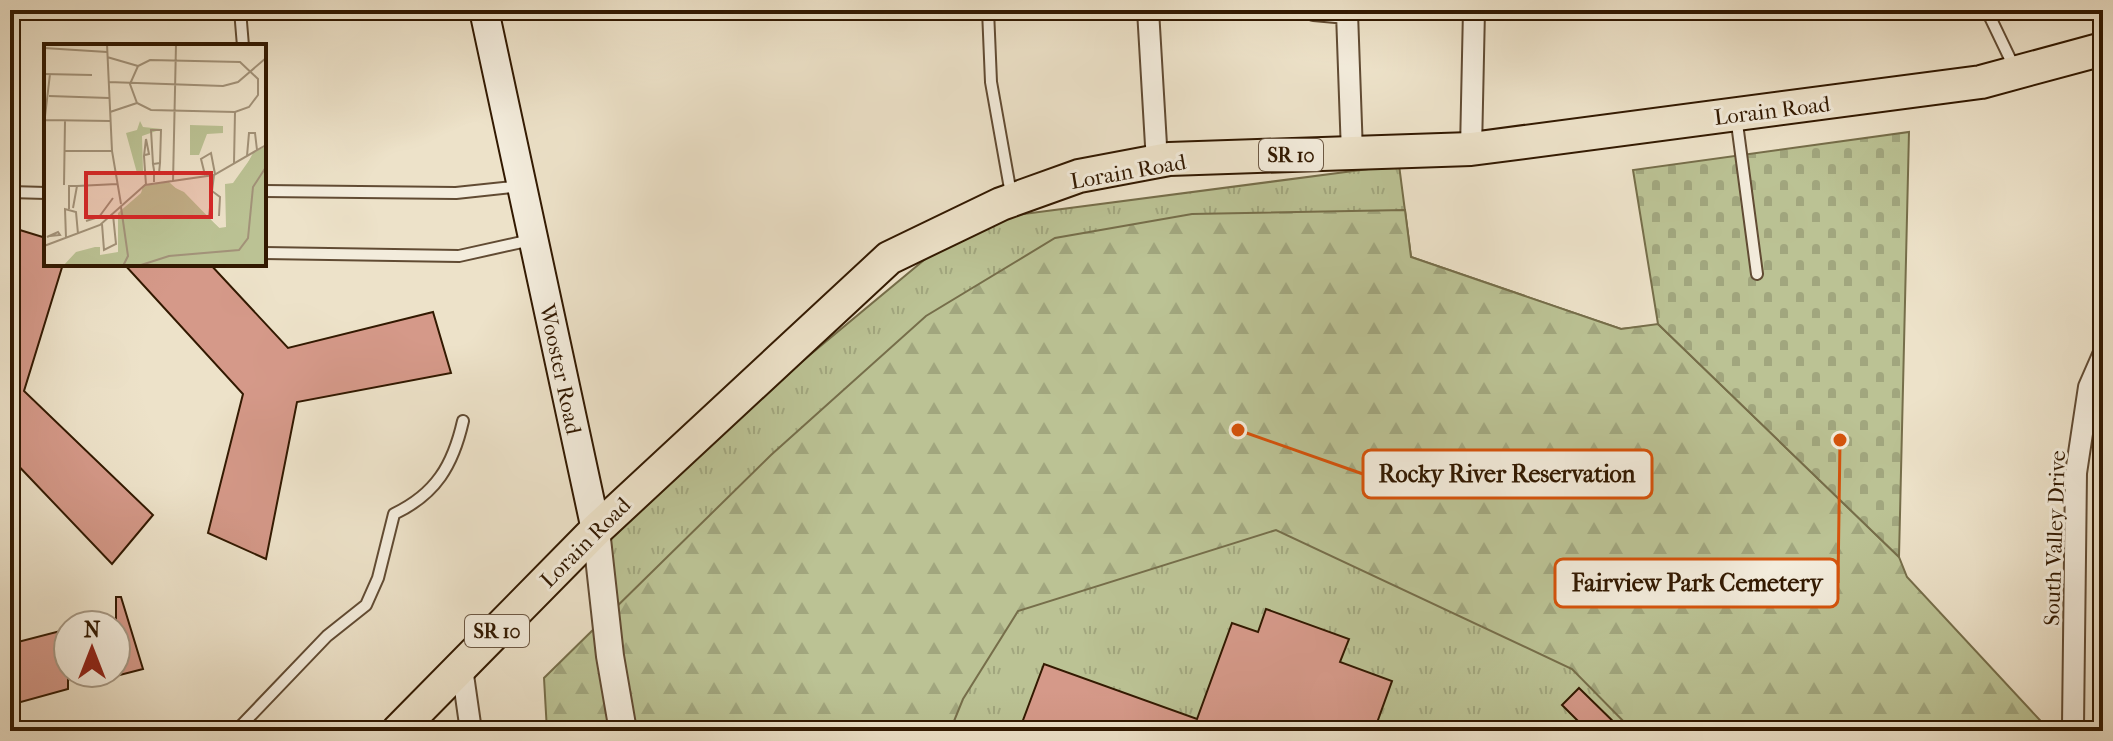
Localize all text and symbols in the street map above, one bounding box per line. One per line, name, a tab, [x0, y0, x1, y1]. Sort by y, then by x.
inset map	[44, 44, 266, 266]
street label: Lorain Road	[1713, 91, 1833, 131]
road number: SR 10	[1259, 139, 1323, 171]
street label: Lorain Road	[1068, 149, 1189, 195]
street label: Wooster Road	[533, 301, 587, 438]
callout: Rocky River Reservation	[1363, 450, 1652, 498]
street label: South Valley Drive	[2039, 450, 2071, 626]
text: Rocky River Reservation	[1378, 460, 1637, 488]
street label: Lorain Road	[535, 491, 637, 593]
callout: Fairview Park Cemetery	[1555, 559, 1838, 607]
text: Fairview Park Cemetery	[1571, 569, 1824, 597]
north arrow	[52, 609, 132, 689]
road number: SR 10	[465, 615, 529, 647]
text: N	[84, 617, 101, 643]

